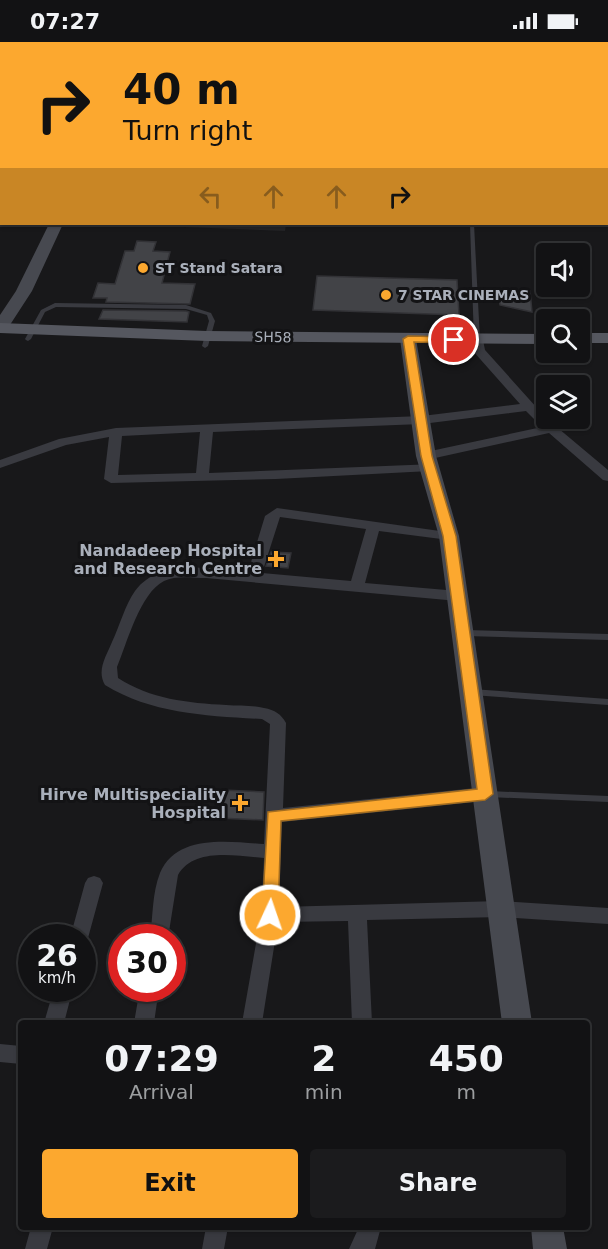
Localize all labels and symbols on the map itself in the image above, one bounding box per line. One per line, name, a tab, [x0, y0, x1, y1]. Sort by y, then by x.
place label: ST Stand Satara	[155, 260, 283, 276]
marker: ST Stand Satara	[136, 261, 150, 275]
place label: 7 STAR CINEMAS	[398, 287, 529, 303]
marker: 7 STAR CINEMAS	[379, 288, 393, 302]
pin	[428, 314, 479, 365]
street label: SH58	[254, 329, 292, 345]
place label: Nandadeep Hospital and Research Centre	[74, 541, 262, 578]
marker: Nandadeep Hospital and Research Centre	[267, 550, 285, 568]
place label: Hirve Multispeciality Hospital	[40, 785, 227, 822]
marker: Hirve Multispeciality Hospital	[231, 794, 249, 812]
position arrow	[238, 883, 302, 947]
speed limit sign: 30	[108, 924, 186, 1002]

